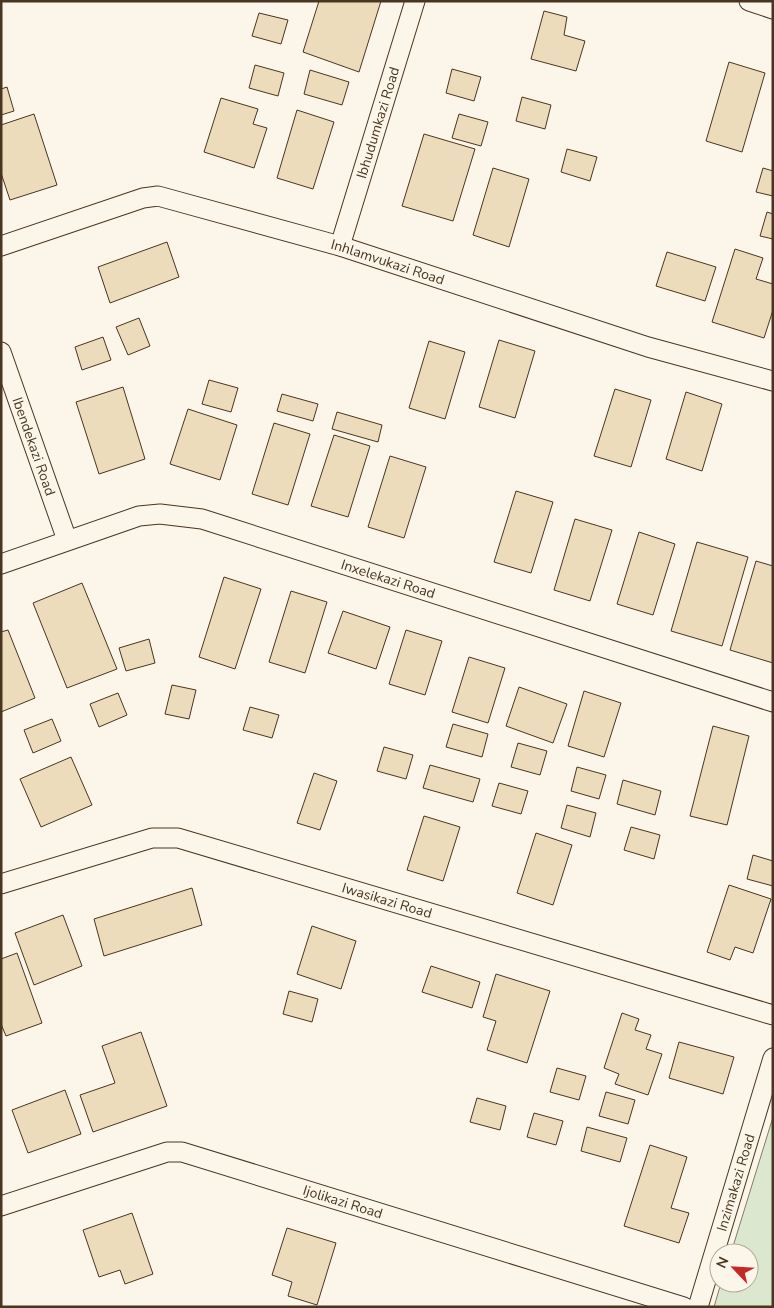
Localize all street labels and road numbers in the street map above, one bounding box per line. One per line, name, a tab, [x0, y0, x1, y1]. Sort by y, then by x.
street label: Ibhudumkazi Road	[352, 65, 404, 181]
street label: Inhlamvukazi Road	[329, 235, 447, 290]
street label: Ibendekazi Road	[8, 395, 60, 498]
street label: Inxelekazi Road	[338, 555, 438, 603]
street label: Iwasikazi Road	[340, 878, 434, 923]
street label: Inzimakazi Road	[712, 1132, 760, 1234]
street label: Ijolikazi Road	[301, 1181, 385, 1223]

